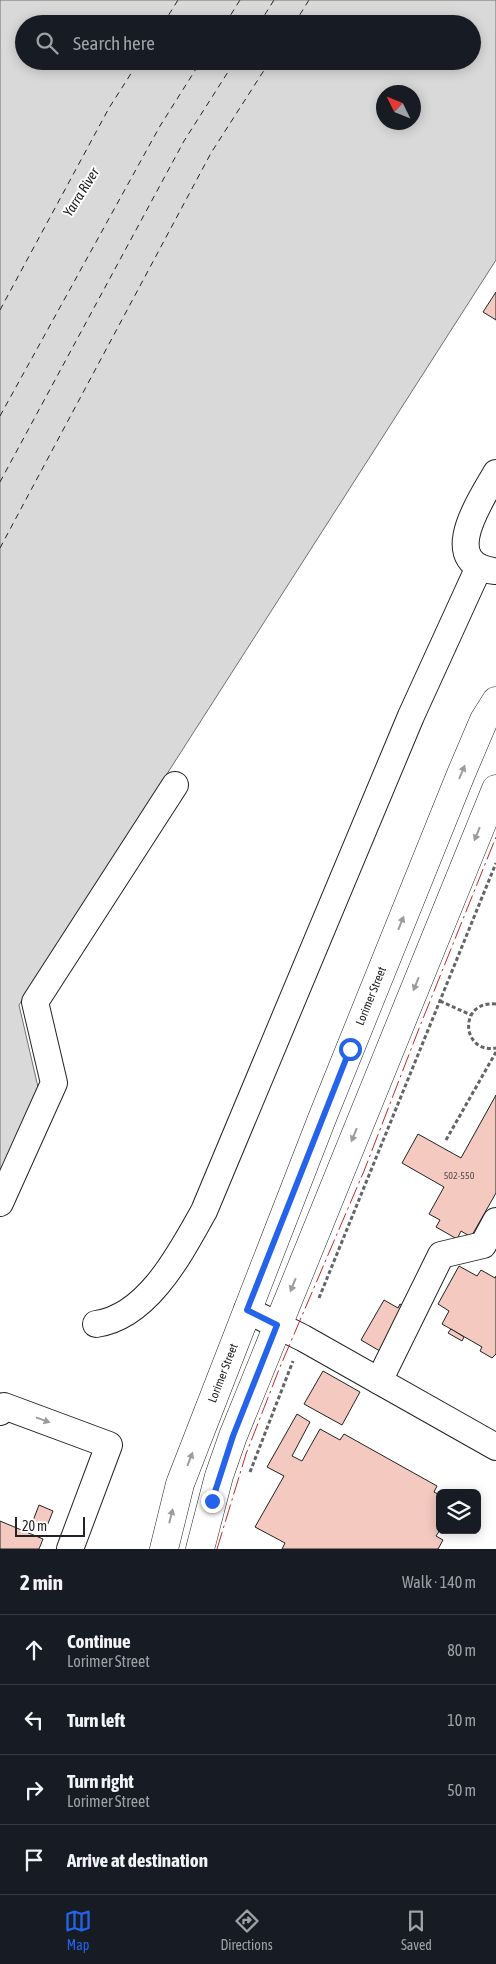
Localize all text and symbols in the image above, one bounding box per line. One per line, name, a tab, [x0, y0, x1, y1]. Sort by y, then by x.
search box	[15, 15, 481, 70]
icon: search	[33, 29, 61, 57]
text: Search here	[73, 32, 155, 54]
north arrow	[376, 85, 421, 130]
water label: Yarra River	[60, 164, 103, 219]
one-way arrow	[458, 765, 466, 779]
one-way arrow	[473, 827, 481, 841]
one-way arrow	[397, 915, 405, 930]
street label: Lorimer Street	[353, 964, 389, 1027]
one-way arrow	[411, 977, 419, 991]
route start	[339, 1038, 362, 1061]
one-way arrow	[350, 1127, 358, 1142]
house number: 502-550	[444, 1170, 475, 1181]
one-way arrow	[289, 1278, 297, 1292]
street label: Lorimer Street	[205, 1341, 241, 1405]
one-way arrow	[36, 1416, 51, 1424]
one-way arrow	[186, 1451, 194, 1466]
map controls	[436, 1489, 481, 1534]
button: layers	[436, 1489, 481, 1534]
route end	[201, 1490, 224, 1513]
one-way arrow	[167, 1509, 175, 1524]
scale bar	[15, 1514, 85, 1537]
text: 20 m	[22, 1518, 47, 1534]
text: 2 min	[20, 1570, 63, 1594]
text: Walk · 140 m	[402, 1573, 476, 1591]
text: Continue	[67, 1630, 131, 1652]
icon: ahead	[20, 1636, 48, 1664]
text: 80 m	[447, 1641, 476, 1659]
text: Lorimer Street	[67, 1652, 150, 1670]
icon: left	[20, 1706, 48, 1734]
text: Turn left	[67, 1709, 125, 1731]
text: 10 m	[447, 1711, 476, 1729]
text: Turn right	[67, 1770, 134, 1792]
icon: right	[20, 1776, 48, 1804]
text: 50 m	[447, 1781, 476, 1799]
text: Lorimer Street	[67, 1792, 150, 1810]
icon: arrive	[20, 1846, 48, 1874]
text: Arrive at destination	[67, 1849, 208, 1871]
tab: Map	[64, 1907, 92, 1953]
tab: Directions	[220, 1907, 273, 1953]
tab: Saved	[401, 1907, 432, 1953]

